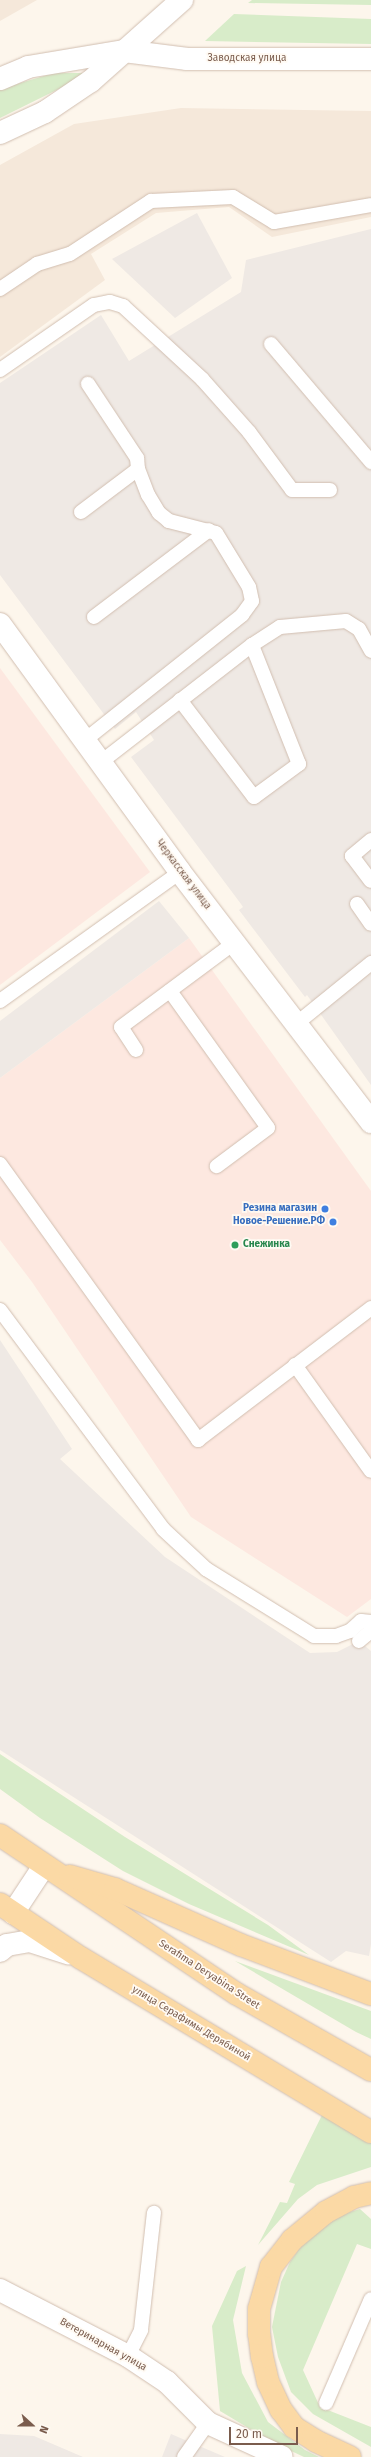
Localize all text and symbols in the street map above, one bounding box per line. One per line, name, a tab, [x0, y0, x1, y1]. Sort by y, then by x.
street label: Заводская улица	[208, 53, 286, 65]
street label: Черкасская улица	[153, 838, 213, 912]
place label: Резина магазин	[243, 1203, 317, 1215]
marker: Резина магазин	[320, 1204, 330, 1214]
place label: Новое-Решение.РФ	[233, 1216, 325, 1228]
marker: Новое-Решение.РФ	[328, 1217, 338, 1227]
place label: Снежинка	[243, 1239, 290, 1251]
marker: Снежинка	[230, 1240, 240, 1250]
street label: Serafima Deryabina Street	[156, 1938, 262, 2012]
street label: улица Серафимы Дерябиной	[130, 1984, 252, 2064]
street label: Ветеринарная улица	[57, 2316, 149, 2374]
north arrow	[12, 2405, 52, 2445]
scale bar	[231, 2419, 300, 2445]
text: N	[36, 2424, 51, 2435]
text: 20 m	[236, 2427, 262, 2441]

